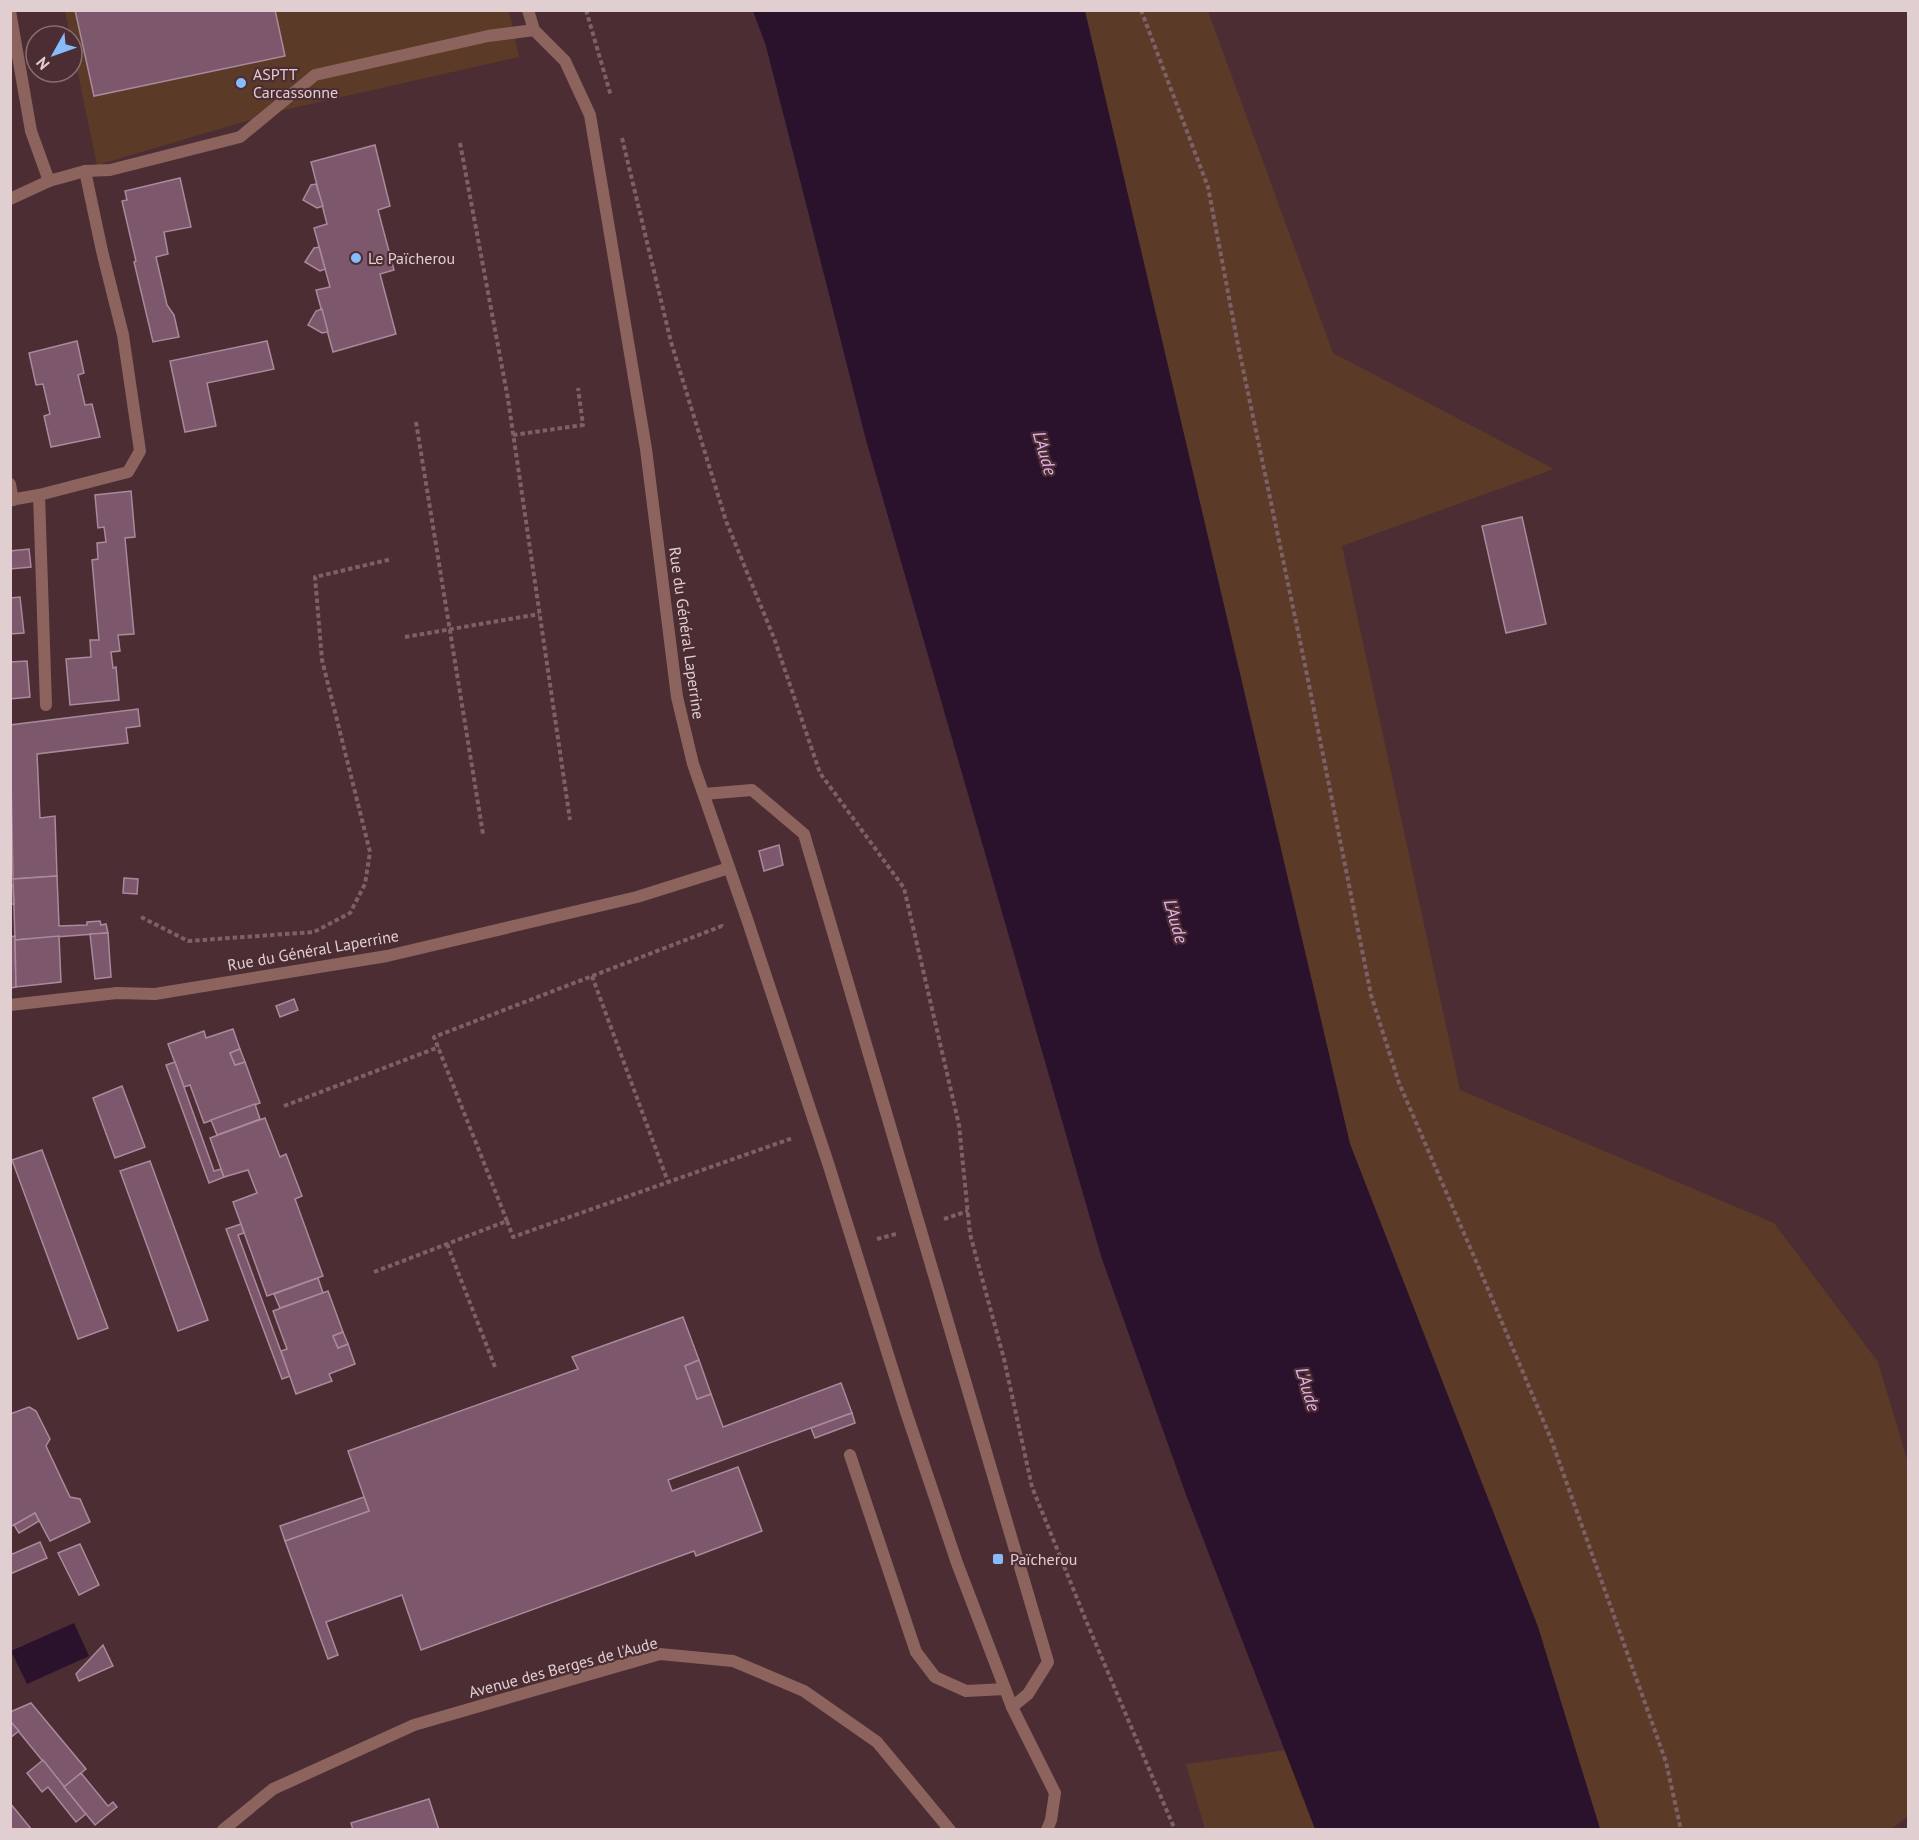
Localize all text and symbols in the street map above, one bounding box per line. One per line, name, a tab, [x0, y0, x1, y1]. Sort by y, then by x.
north arrow	[24, 24, 84, 84]
text: N	[31, 53, 54, 74]
place label: ASPTT Carcassonne	[253, 64, 338, 102]
marker: ASPTT Carcassonne	[234, 76, 248, 90]
place label: Le Païcherou	[368, 248, 455, 268]
marker: Le Païcherou	[349, 251, 363, 265]
water label: L'Aude	[1028, 428, 1062, 478]
street label: Rue du Général Laperrine	[665, 546, 709, 720]
water label: L'Aude	[1159, 896, 1193, 946]
street label: Rue du Général Laperrine	[226, 925, 400, 975]
water label: L'Aude	[1290, 1364, 1326, 1415]
place label: Païcherou	[1010, 1549, 1077, 1569]
marker: Païcherou	[991, 1552, 1005, 1566]
street label: Avenue des Berges de l'Aude	[466, 1632, 660, 1702]

